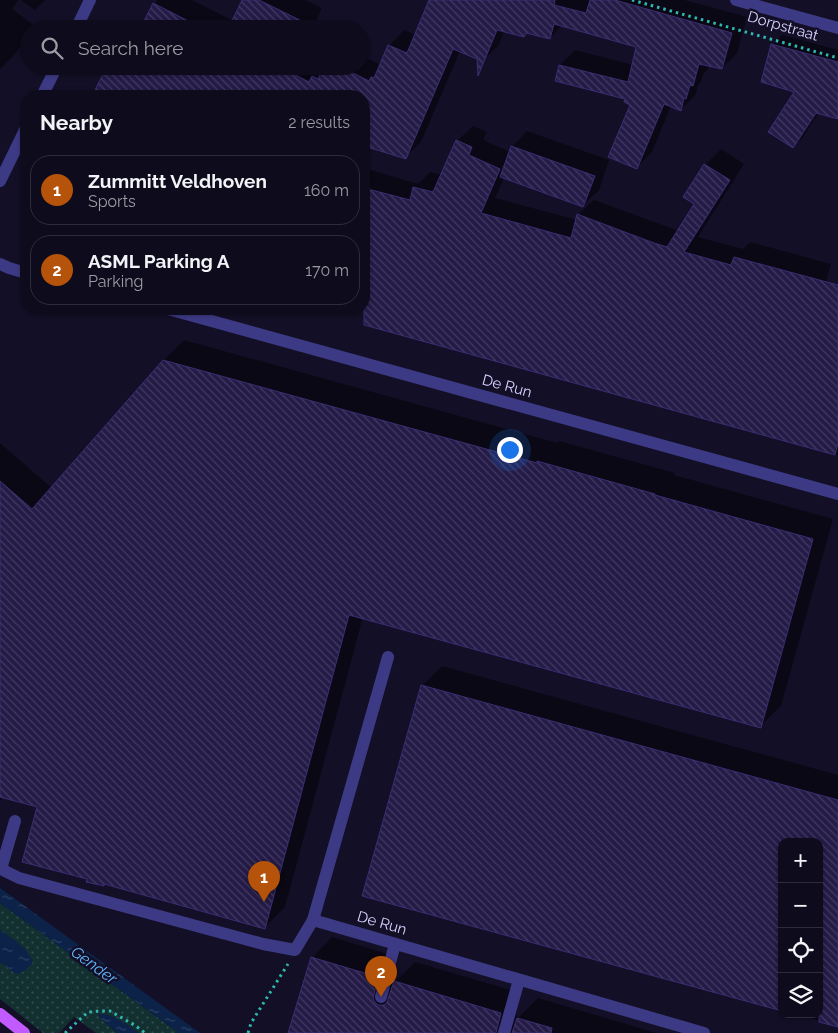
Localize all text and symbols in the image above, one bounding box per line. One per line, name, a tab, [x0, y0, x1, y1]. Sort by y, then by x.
street label: Dorpstraat	[745, 7, 821, 45]
search box	[20, 20, 370, 75]
icon: search	[38, 34, 66, 62]
text: Search here	[78, 37, 184, 59]
text: Nearby	[40, 110, 113, 135]
text: 2 results	[288, 113, 350, 132]
text: Zummitt Veldhoven	[88, 170, 267, 192]
text: 1	[53, 181, 61, 200]
text: 160 m	[304, 181, 349, 200]
text: Sports	[88, 192, 136, 211]
text: ASML Parking A	[88, 250, 229, 272]
text: 2	[52, 261, 62, 280]
text: 170 m	[305, 261, 349, 280]
text: Parking	[88, 272, 143, 291]
street label: De Run	[480, 371, 534, 401]
your location	[497, 437, 523, 463]
map controls	[778, 838, 823, 1018]
button: +	[778, 838, 823, 883]
pin: 1	[248, 861, 280, 902]
button: −	[778, 883, 823, 928]
street label: De Run	[355, 907, 409, 939]
button: locate	[778, 928, 823, 973]
water label: Gender	[67, 942, 121, 988]
pin: 2	[365, 956, 397, 997]
button: layers	[778, 973, 823, 1018]

